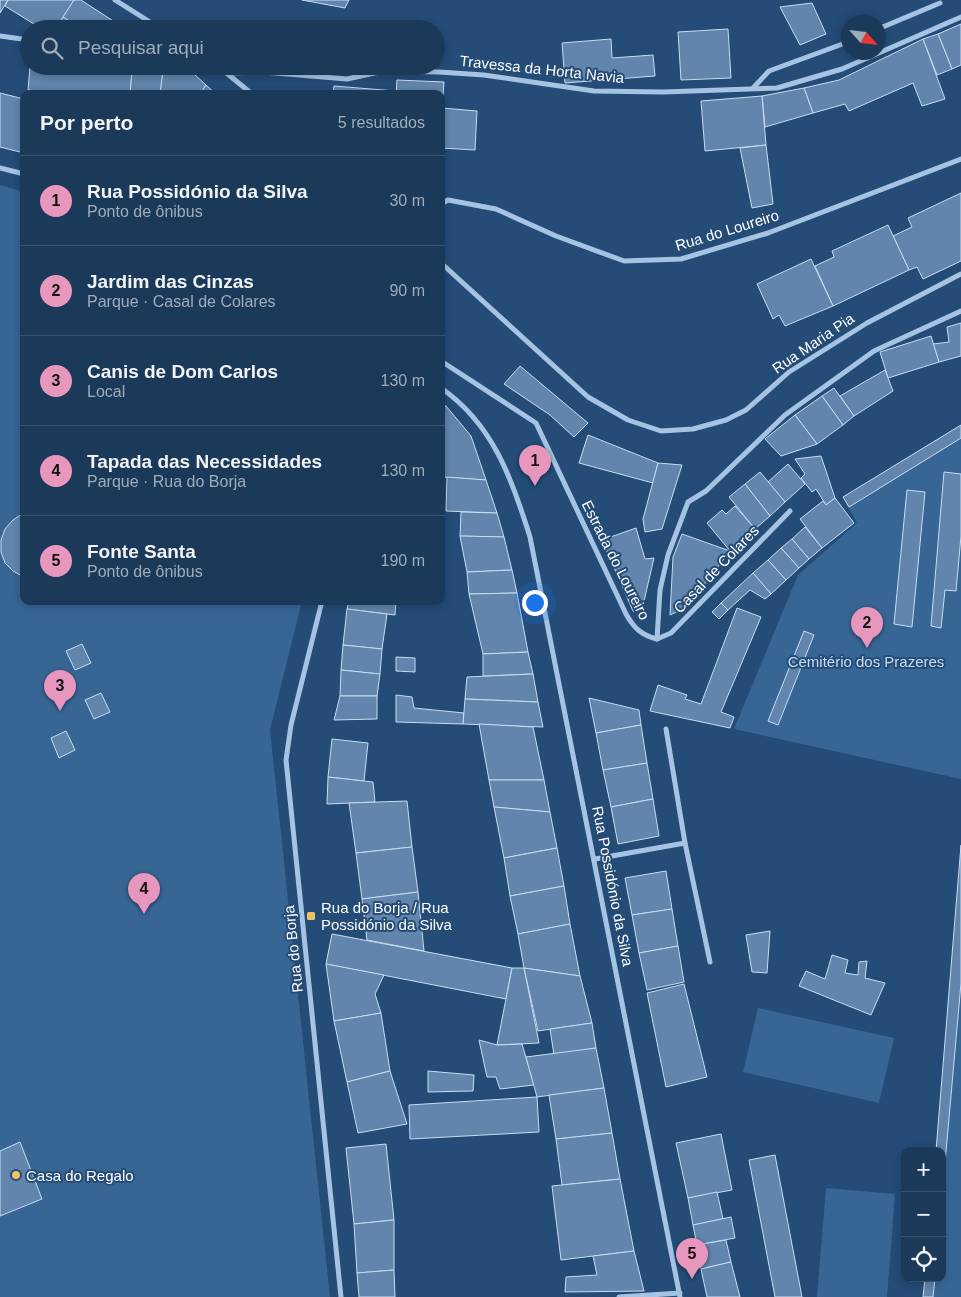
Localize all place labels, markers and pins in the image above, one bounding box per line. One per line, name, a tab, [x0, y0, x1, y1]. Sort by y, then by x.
pin: 1	[519, 445, 551, 486]
pin: 2	[851, 607, 883, 648]
pin: 3	[44, 670, 76, 711]
pin: 4	[128, 873, 160, 914]
place label: Rua do Borja / Rua Possidónio da Silva	[321, 899, 453, 933]
marker: Rua do Borja / Rua Possidónio da Silva	[305, 910, 317, 922]
place label: Casa do Regalo	[26, 1167, 134, 1184]
marker: Casa do Regalo	[10, 1169, 22, 1181]
pin: 5	[676, 1238, 708, 1279]

